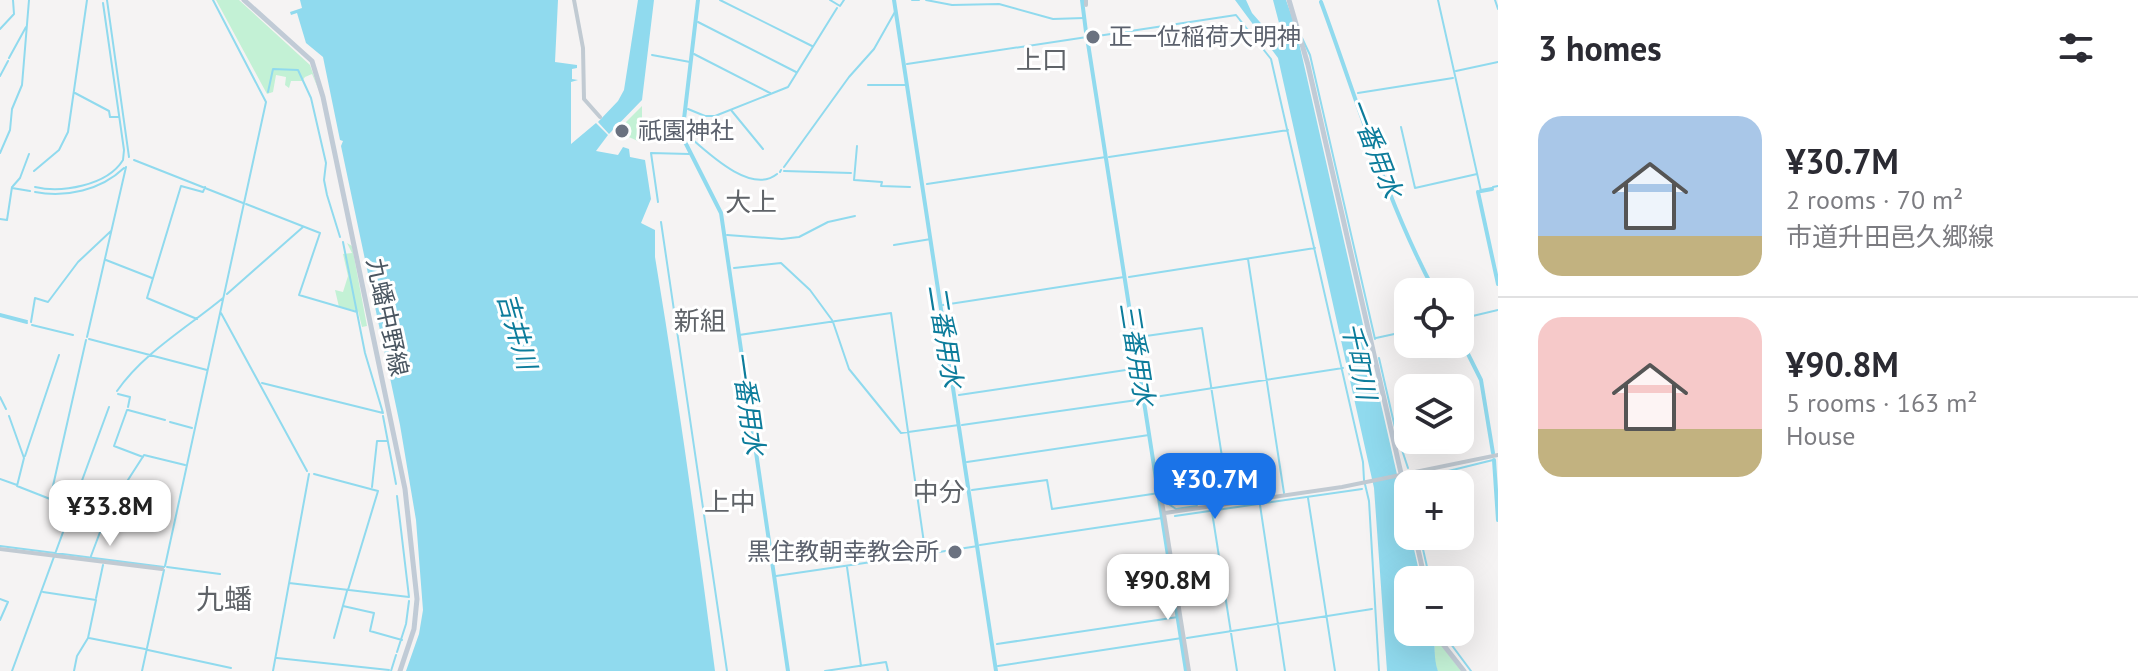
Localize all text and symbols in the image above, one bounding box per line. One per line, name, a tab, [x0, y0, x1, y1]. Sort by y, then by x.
place label: 正一位稲荷大明神	[1109, 21, 1301, 52]
text: 3 homes	[1538, 26, 1662, 70]
icon: filters	[2054, 26, 2098, 70]
marker: 正一位稲荷大明神	[1084, 28, 1102, 46]
district label: 上口	[1016, 43, 1068, 76]
water label: 一番用水	[1341, 93, 1411, 205]
place label: 祇園神社	[638, 115, 734, 146]
marker: 祇園神社	[613, 122, 631, 140]
text: ¥30.7M	[1786, 139, 1899, 183]
icon: home	[1602, 148, 1698, 244]
text: 2 rooms · 70 m²	[1786, 183, 1963, 216]
district label: 大上	[725, 185, 777, 218]
text: 市道升田邑久郷線	[1786, 220, 1994, 253]
street label: 九蟠中野線	[360, 255, 415, 379]
map controls	[1394, 278, 1474, 646]
button: locate	[1394, 278, 1474, 358]
water label: 二番用水	[921, 282, 970, 393]
water label: 吉井川	[491, 289, 545, 376]
water label: 三番用水	[1113, 300, 1162, 411]
district label: 新組	[674, 304, 726, 337]
water label: 千町川	[1335, 319, 1384, 405]
text: ¥90.8M	[1786, 342, 1899, 386]
water label: 一番用水	[725, 349, 772, 460]
icon: home	[1602, 349, 1698, 445]
button: layers	[1394, 374, 1474, 454]
text: 5 rooms · 163 m²	[1786, 386, 1978, 419]
text: House	[1786, 419, 1856, 452]
pin: ¥30.7M	[1150, 453, 1280, 521]
text: ¥30.7M	[1172, 462, 1258, 495]
button: +	[1394, 470, 1474, 550]
district label: 中分	[913, 475, 965, 508]
pin: ¥33.8M	[45, 480, 175, 548]
district label: 上中	[704, 485, 756, 518]
text: ¥33.8M	[67, 489, 153, 522]
place label: 黒住教朝幸教会所	[747, 536, 939, 567]
marker: 黒住教朝幸教会所	[946, 543, 964, 561]
pin: ¥90.8M	[1103, 554, 1233, 622]
text: ¥90.8M	[1125, 563, 1211, 596]
button: −	[1394, 566, 1474, 646]
district label: 九蟠	[196, 580, 252, 617]

